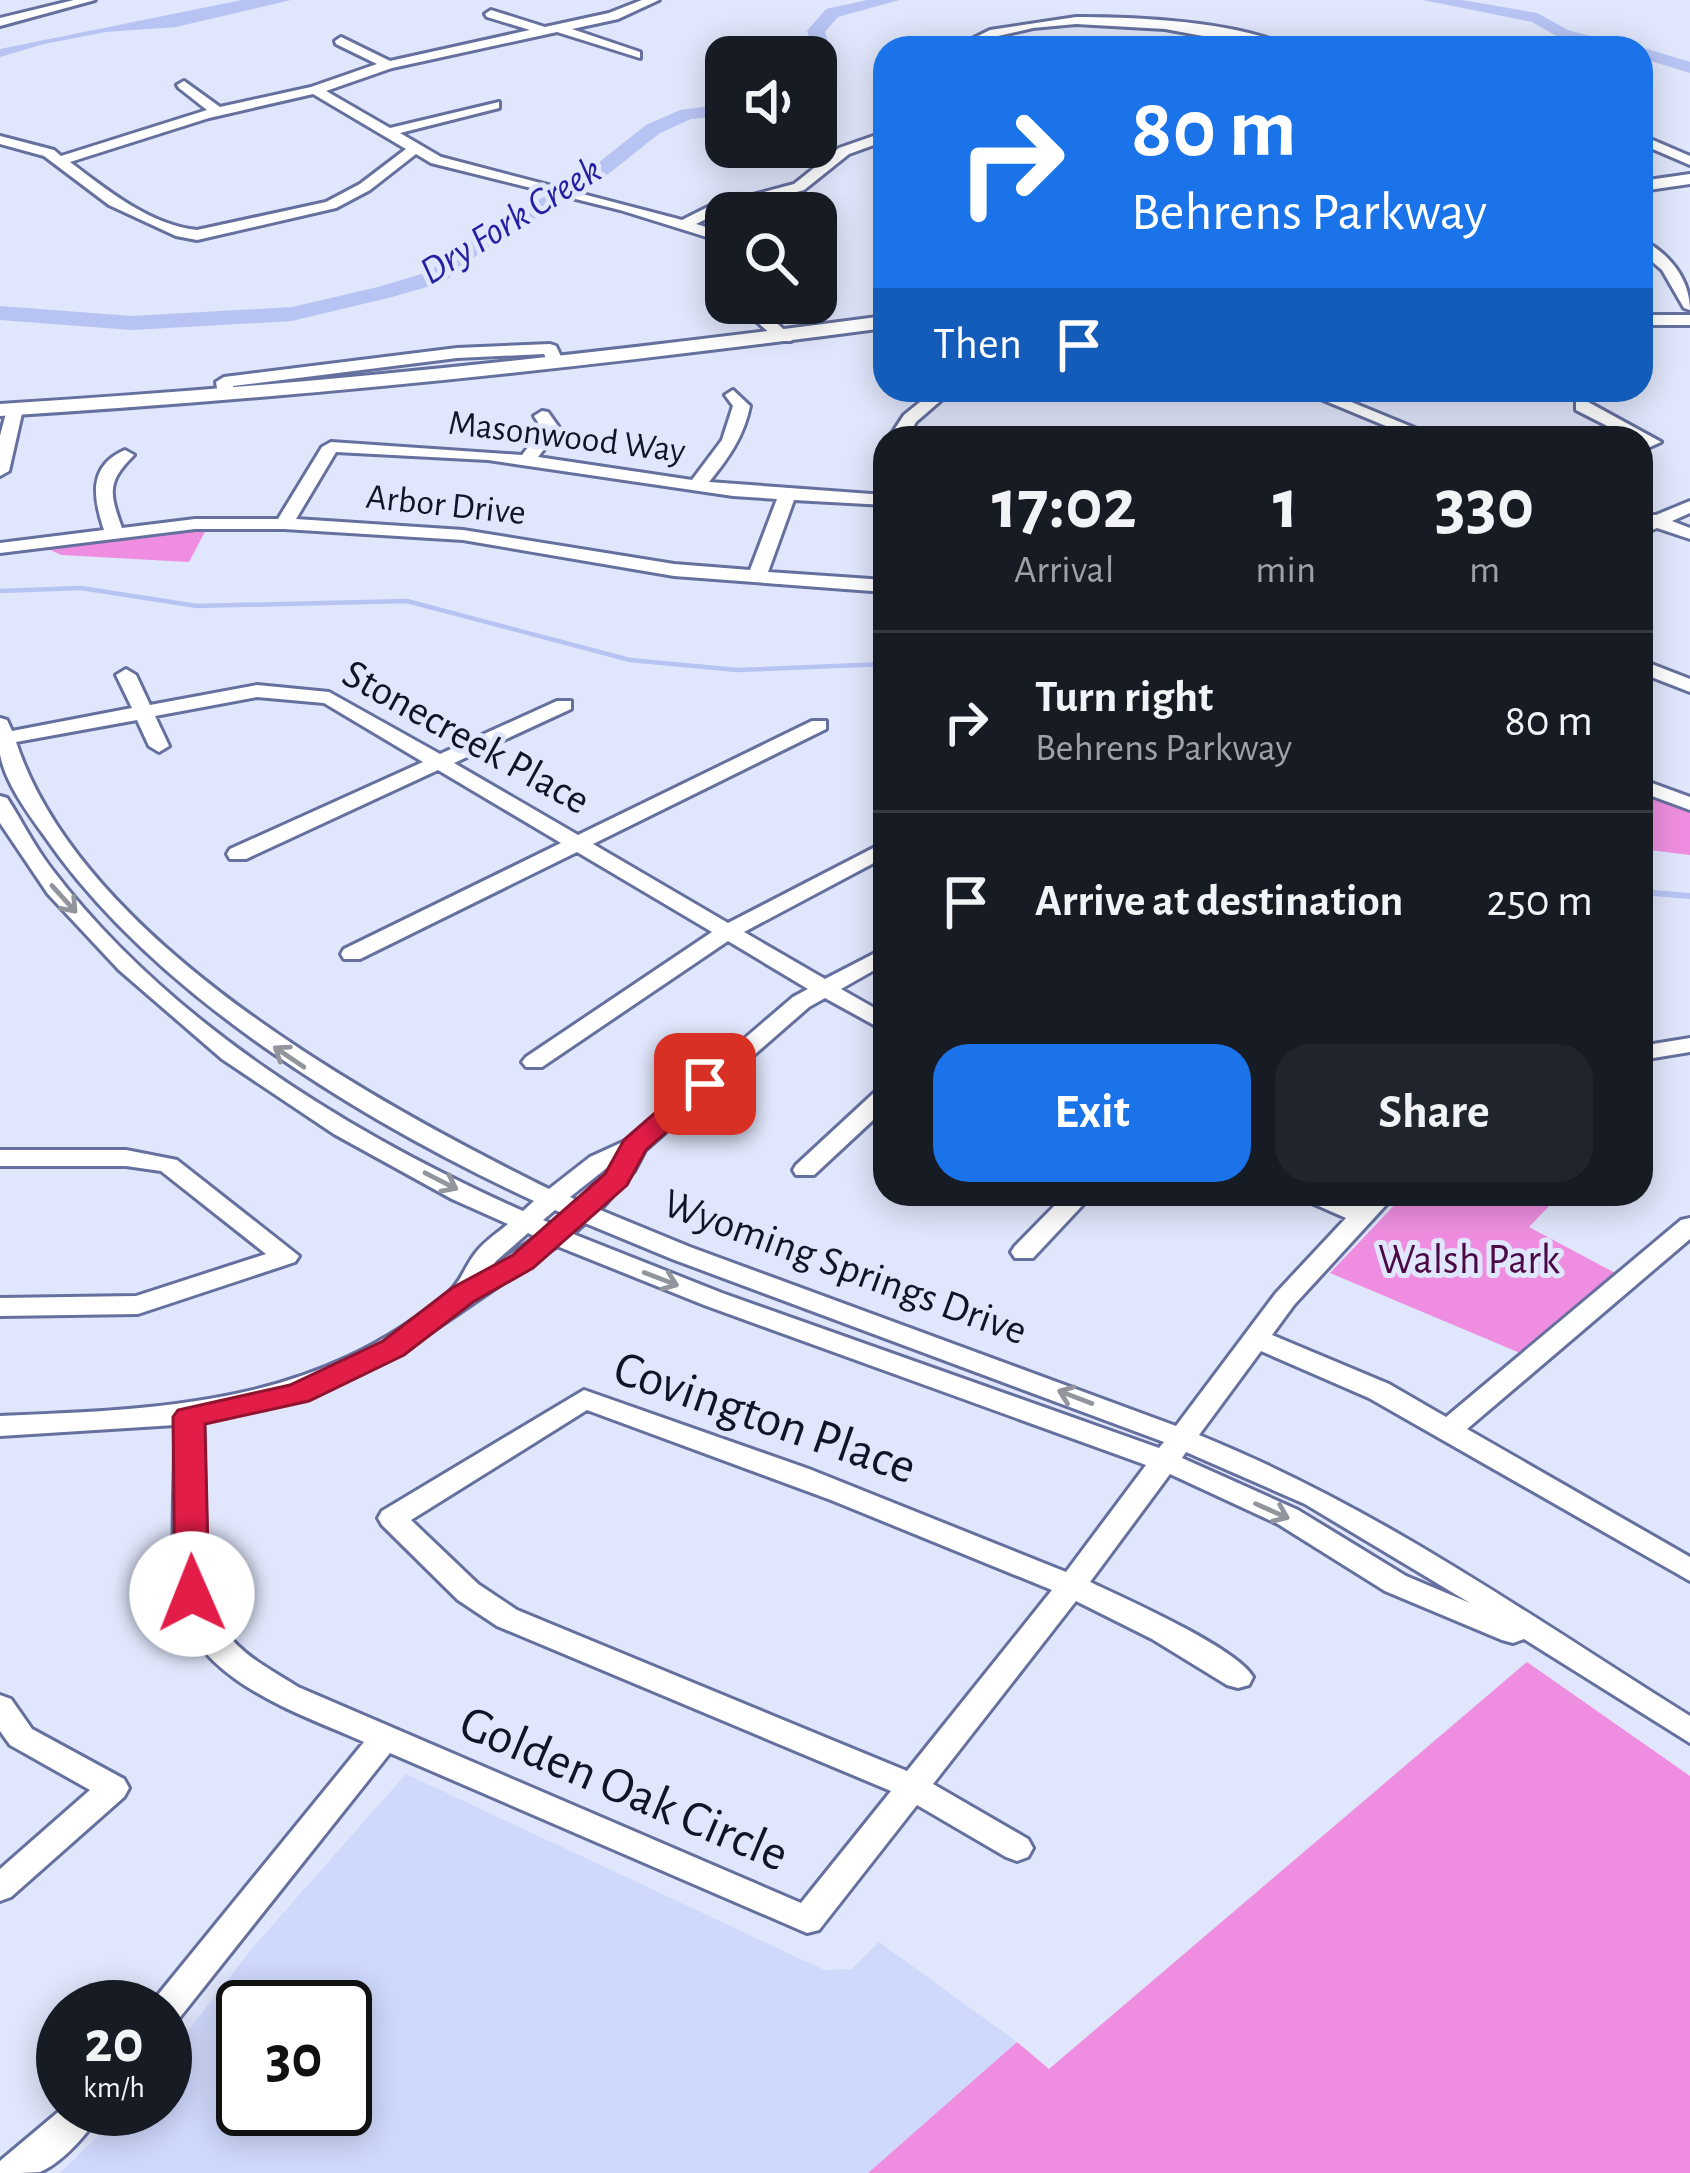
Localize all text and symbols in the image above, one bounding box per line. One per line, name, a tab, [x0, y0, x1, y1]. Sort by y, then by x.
map controls	[705, 36, 837, 324]
button: sound	[705, 36, 837, 168]
icon: right	[933, 84, 1089, 240]
text: 80 m	[1131, 88, 1297, 172]
water label: Dry Fork Creek	[414, 150, 608, 292]
text: Behrens Parkway	[1131, 186, 1487, 240]
button: search	[705, 192, 837, 324]
icon: arrive	[1046, 312, 1112, 378]
text: Then	[933, 322, 1022, 367]
street label: Masonwood Way	[446, 405, 688, 469]
text: 17:02	[992, 469, 1137, 541]
text: 1	[1273, 469, 1299, 541]
text: 330	[1435, 469, 1534, 541]
street label: Arbor Drive	[364, 479, 528, 531]
text: Arrival	[1014, 551, 1114, 590]
text: min	[1255, 551, 1316, 590]
text: m	[1469, 551, 1500, 590]
street label: Stonecreek Place	[336, 652, 596, 822]
text: Turn right	[1035, 675, 1213, 720]
icon: right	[933, 689, 999, 755]
text: 80 m	[1504, 699, 1593, 744]
text: Behrens Parkway	[1035, 729, 1292, 768]
icon: arrive	[933, 869, 999, 935]
text: Arrive at destination	[1035, 879, 1403, 924]
text: 250 m	[1487, 879, 1593, 924]
one-way arrow	[50, 884, 77, 914]
pin	[654, 1033, 756, 1135]
button: Exit	[933, 1044, 1251, 1182]
button: Share	[1275, 1044, 1593, 1182]
one-way arrow	[273, 1045, 307, 1070]
icon: arrive	[672, 1051, 738, 1117]
one-way arrow	[423, 1170, 458, 1193]
street label: Wyoming Springs Drive	[658, 1182, 1032, 1352]
park label: Walsh Park	[1378, 1239, 1560, 1281]
one-way arrow	[641, 1269, 678, 1291]
street label: Covington Place	[608, 1343, 922, 1493]
one-way arrow	[1057, 1385, 1094, 1406]
one-way arrow	[1254, 1501, 1290, 1523]
position arrow	[129, 1531, 255, 1657]
street label: Golden Oak Circle	[453, 1697, 795, 1881]
speed limit sign: 30	[216, 1980, 372, 2136]
text: 20	[84, 2013, 144, 2073]
text: km/h	[83, 2073, 145, 2103]

